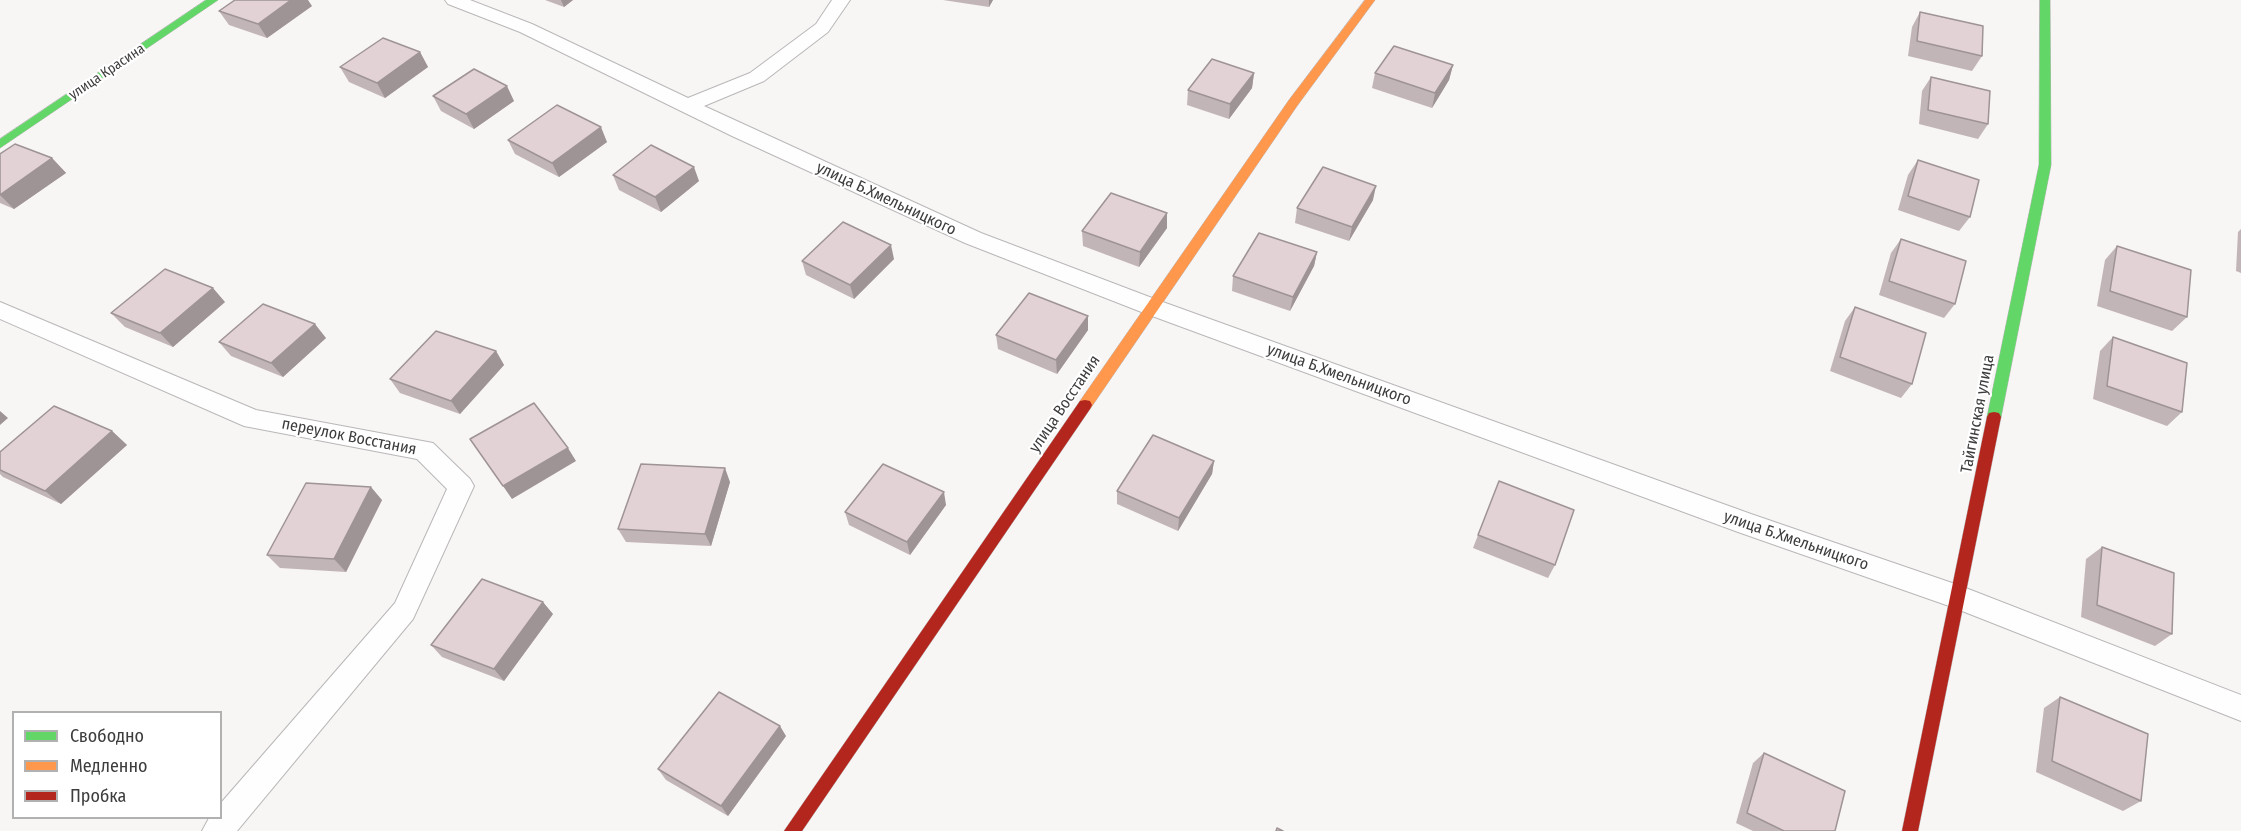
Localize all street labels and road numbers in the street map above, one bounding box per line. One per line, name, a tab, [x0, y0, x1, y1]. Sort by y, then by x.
street label: улица Красина	[66, 40, 148, 104]
street label: улица Б.Хмельницкого	[813, 158, 959, 240]
street label: улица Б.Хмельницкого	[1264, 340, 1414, 410]
street label: улица Восстания	[1025, 352, 1105, 456]
street label: Тайгинская улица	[1957, 353, 1999, 475]
street label: переулок Восстания	[280, 415, 418, 459]
street label: улица Б.Хмельницкого	[1721, 507, 1871, 575]

